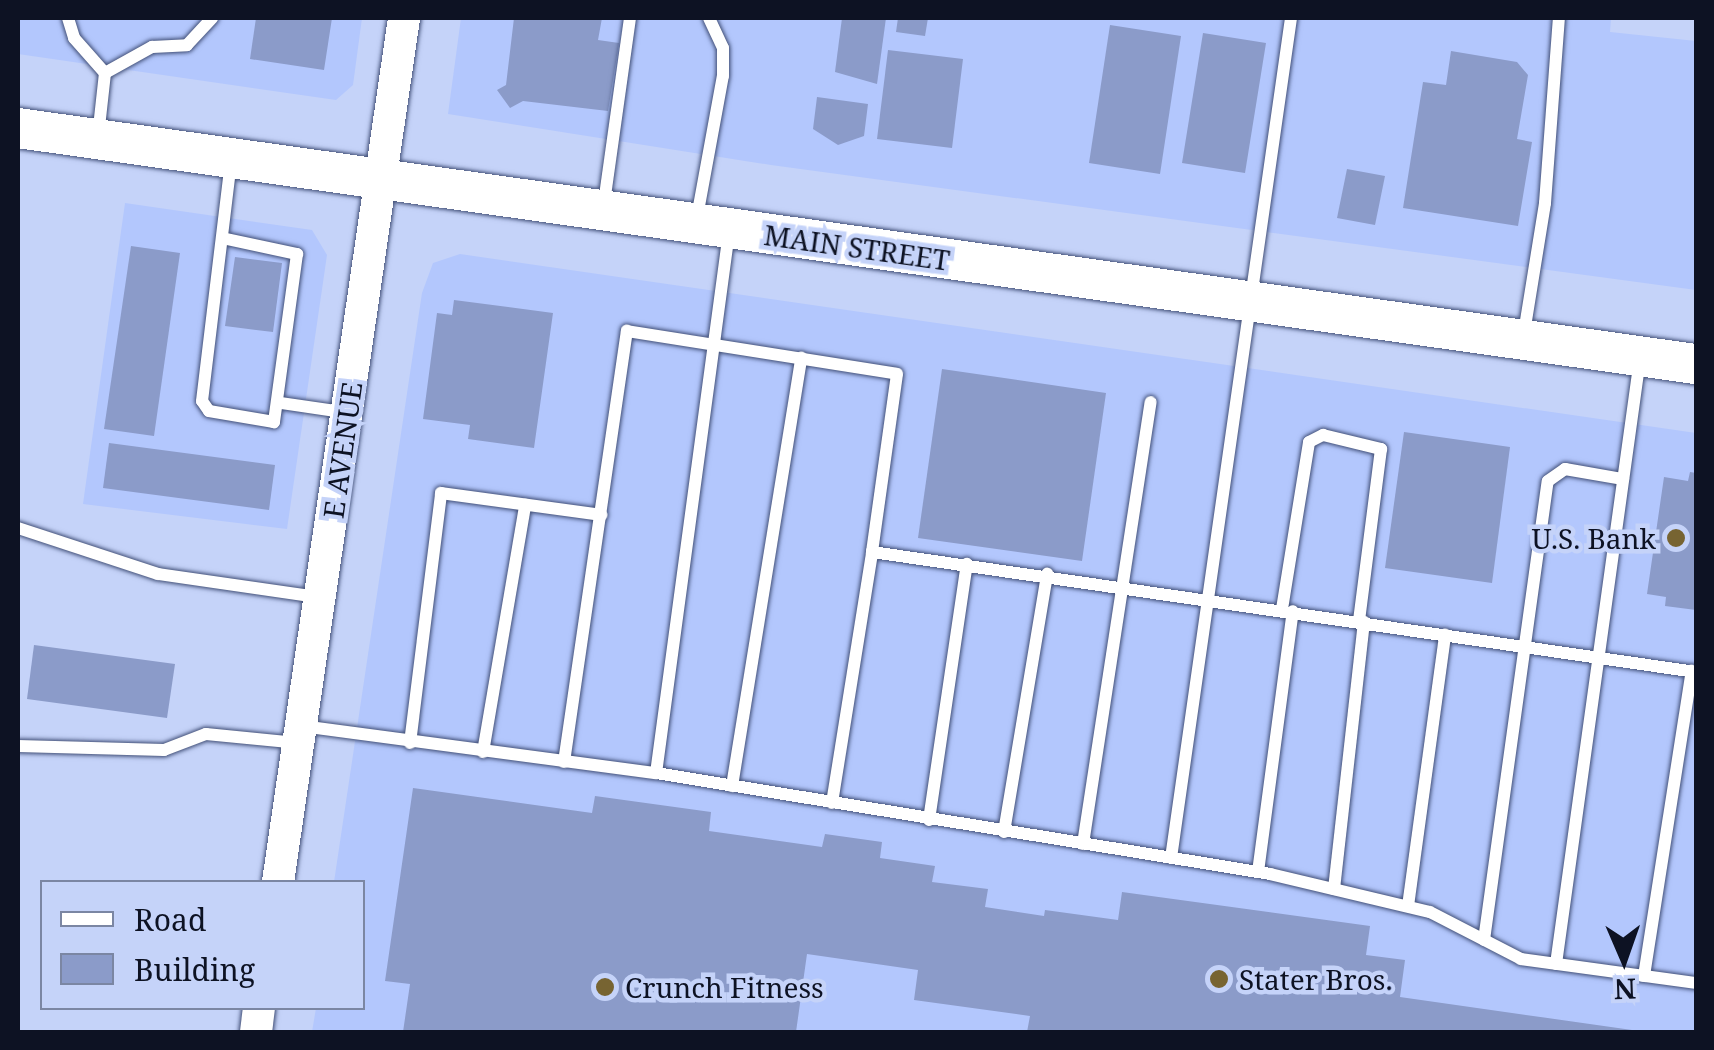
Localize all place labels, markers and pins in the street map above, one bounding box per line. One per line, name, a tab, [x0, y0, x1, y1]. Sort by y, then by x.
place label: U.S. Bank	[1531, 521, 1656, 555]
marker: U.S. Bank	[1665, 527, 1687, 549]
place label: Stater Bros.	[1239, 962, 1392, 996]
marker: Stater Bros.	[1208, 968, 1230, 990]
place label: Crunch Fitness	[625, 970, 824, 1004]
marker: Crunch Fitness	[594, 976, 616, 998]

